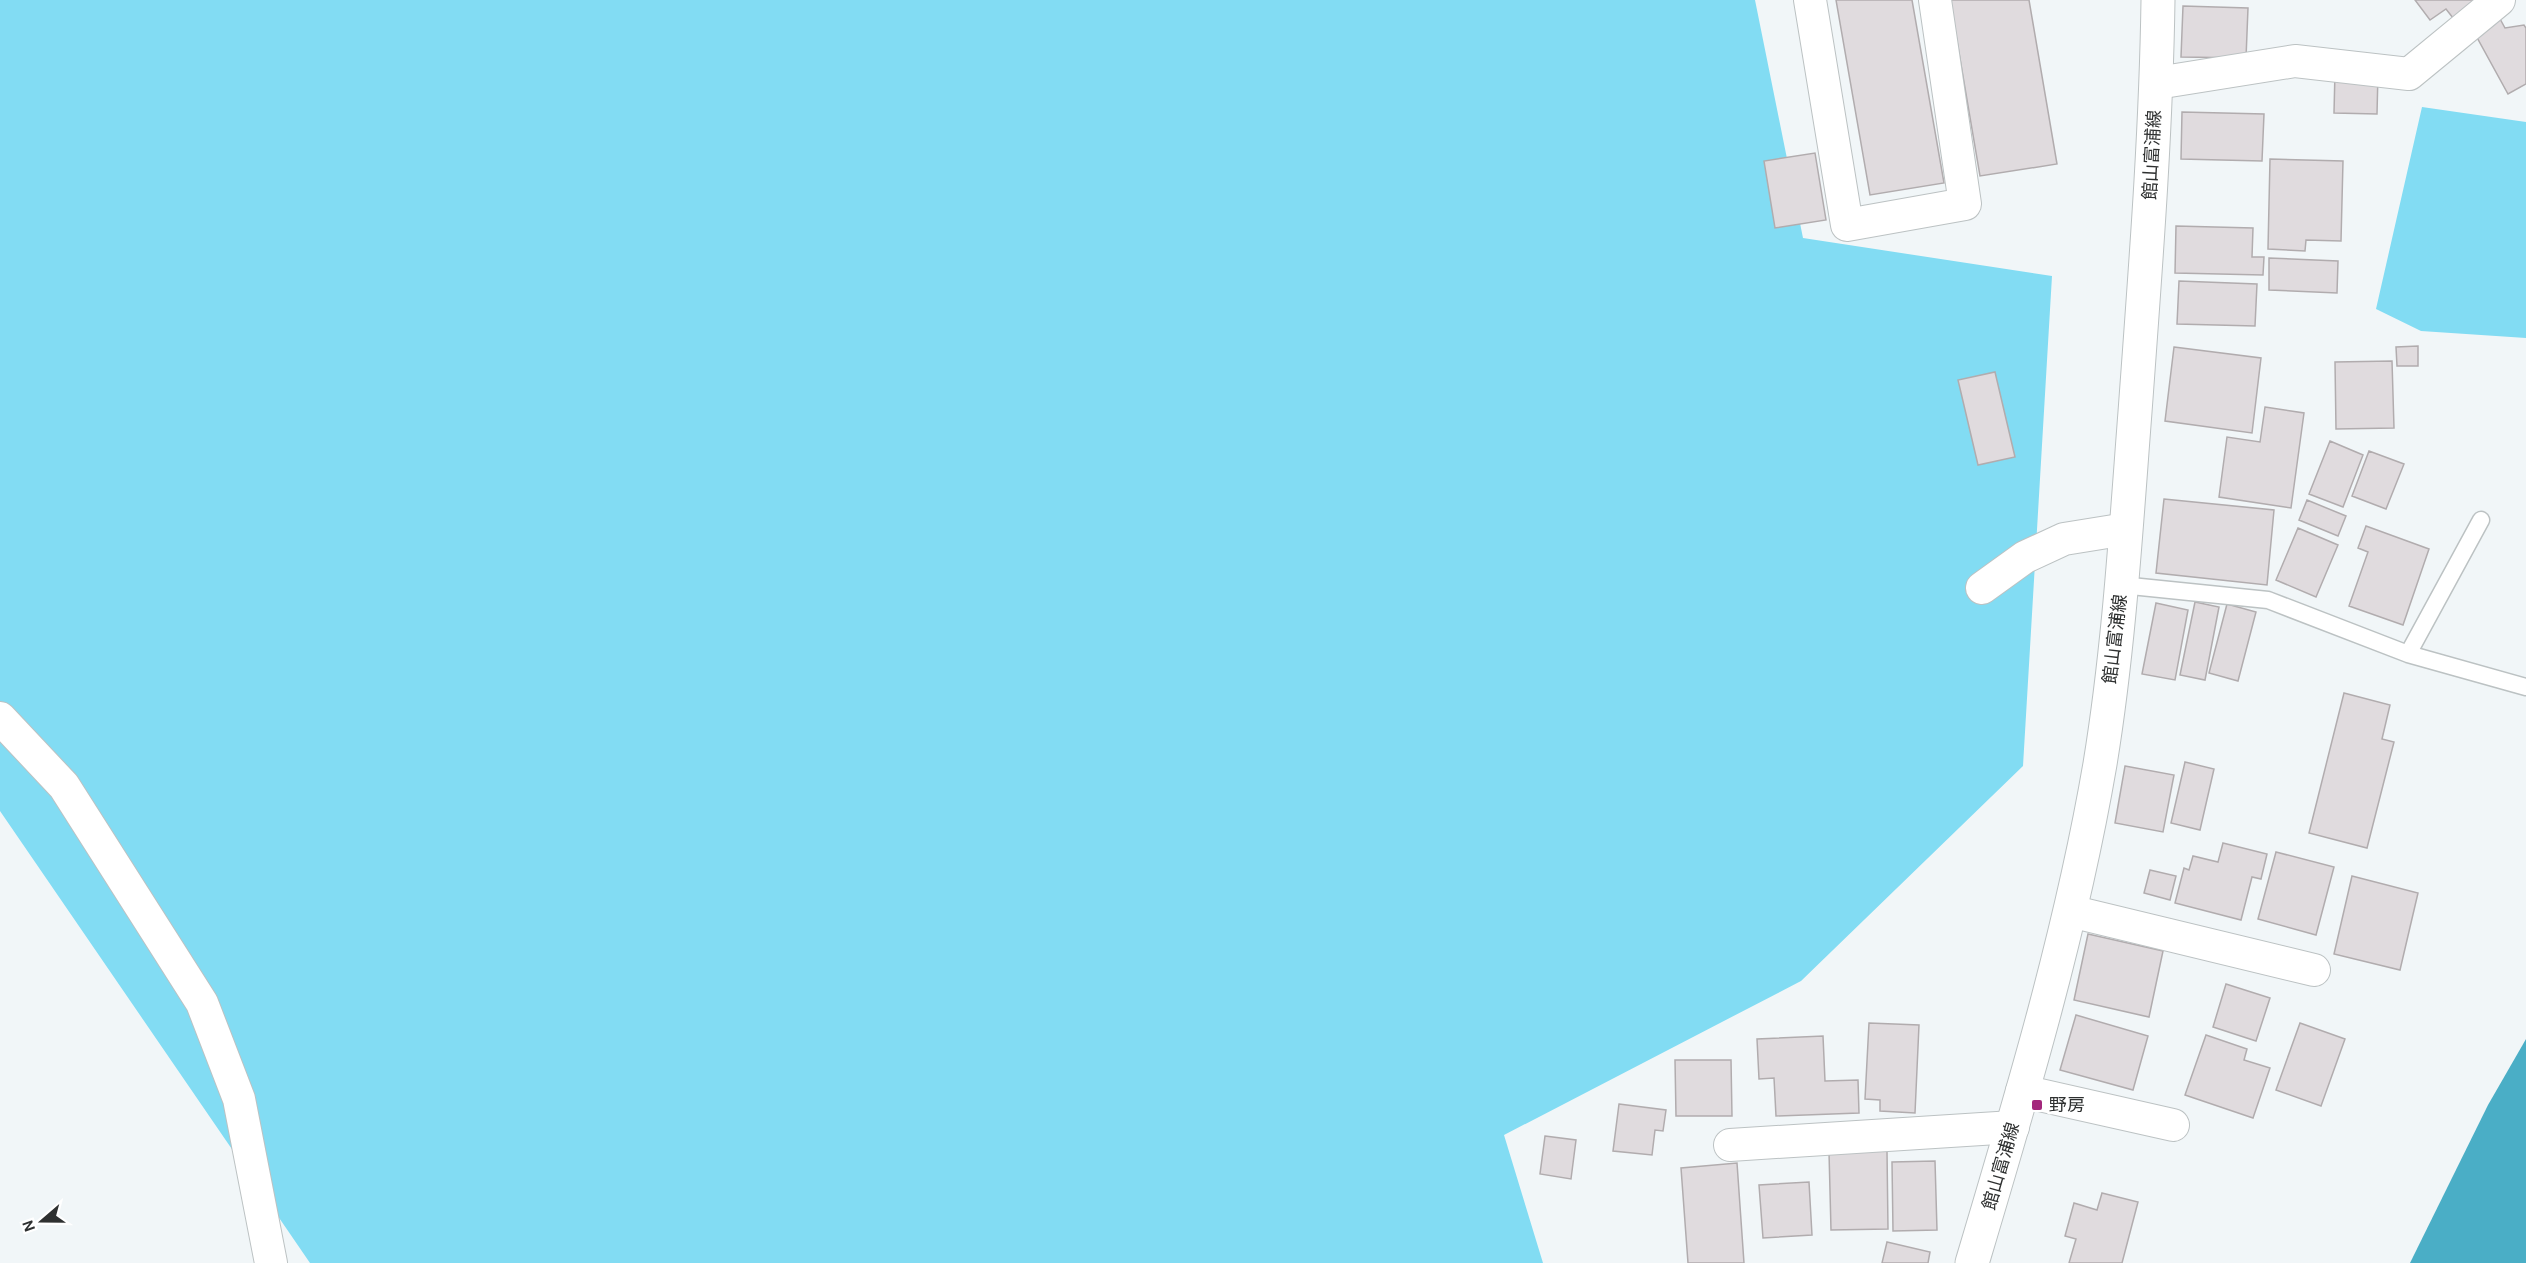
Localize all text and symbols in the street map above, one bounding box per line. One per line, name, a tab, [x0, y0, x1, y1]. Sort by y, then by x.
street label: 館山富浦線	[2139, 109, 2165, 201]
street label: 館山富浦線	[2099, 593, 2131, 685]
place label: 野房	[2049, 1094, 2085, 1116]
marker: 野房	[2030, 1098, 2044, 1112]
street label: 館山富浦線	[1978, 1120, 2024, 1212]
north arrow	[12, 1191, 72, 1251]
text: N	[17, 1217, 39, 1235]

